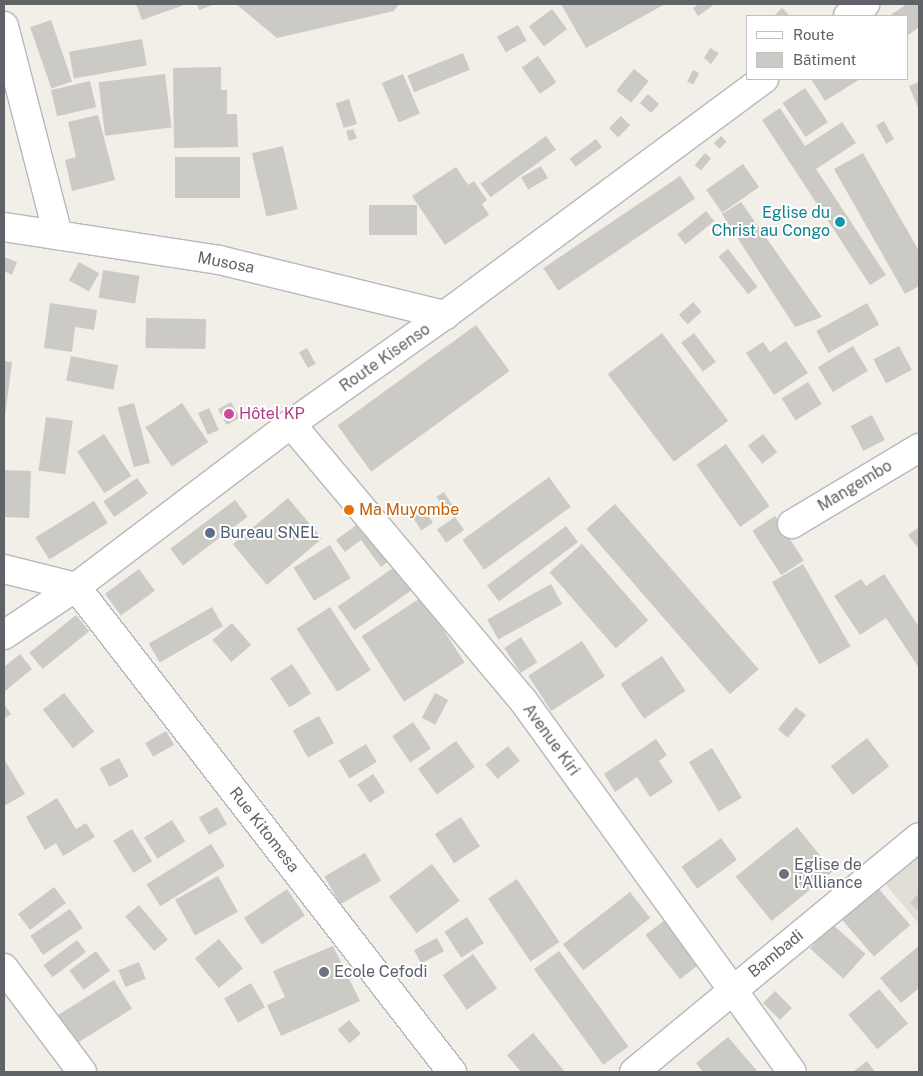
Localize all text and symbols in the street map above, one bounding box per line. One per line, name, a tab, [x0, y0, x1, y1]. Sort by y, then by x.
legend	[746, 15, 908, 80]
text: Route	[793, 26, 834, 43]
text: Bâtiment	[793, 51, 856, 68]
place label: Eglise du Christ au Congo	[711, 203, 830, 241]
marker: Eglise du Christ au Congo	[834, 216, 846, 228]
street label: Musosa	[196, 248, 256, 278]
street label: Route Kisenso	[336, 320, 434, 396]
place label: Hôtel KP	[239, 404, 305, 424]
marker: Hôtel KP	[223, 408, 235, 420]
street label: Mangembo	[814, 456, 896, 516]
place label: Ma Muyombe	[359, 500, 459, 520]
marker: Ma Muyombe	[343, 504, 355, 516]
place label: Bureau SNEL	[220, 523, 319, 543]
marker: Bureau SNEL	[204, 527, 216, 539]
street label: Avenue Kiri	[519, 700, 583, 780]
street label: Rue Kitomesa	[225, 784, 303, 876]
place label: Eglise de l'Alliance	[794, 855, 863, 893]
marker: Eglise de l'Alliance	[778, 868, 790, 880]
street label: Bambadi	[745, 926, 807, 982]
place label: Ecole Cefodi	[334, 962, 428, 982]
marker: Ecole Cefodi	[318, 966, 330, 978]

